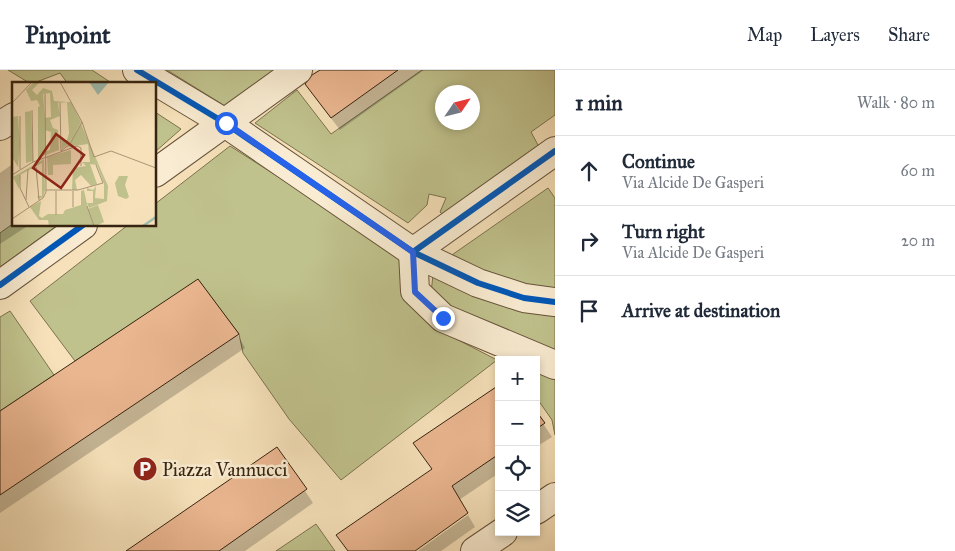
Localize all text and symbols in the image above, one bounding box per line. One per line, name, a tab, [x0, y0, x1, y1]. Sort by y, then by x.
text: Pinpoint	[25, 20, 111, 50]
text: Map	[747, 24, 782, 46]
text: Layers	[810, 24, 860, 46]
text: Share	[888, 24, 930, 46]
inset map	[12, 82, 156, 226]
north arrow	[435, 85, 480, 130]
text: 1 min	[575, 90, 623, 116]
text: Walk · 80 m	[857, 93, 935, 112]
route start	[215, 112, 238, 135]
text: Continue	[622, 150, 695, 173]
icon: ahead	[575, 157, 603, 185]
text: 60 m	[901, 161, 935, 180]
text: Via Alcide De Gasperi	[622, 173, 764, 192]
text: Turn right	[622, 220, 705, 243]
icon: right	[575, 227, 603, 255]
text: 20 m	[901, 231, 935, 250]
text: Via Alcide De Gasperi	[622, 243, 764, 262]
icon: arrive	[575, 297, 603, 325]
text: Arrive at destination	[622, 299, 780, 322]
route end	[432, 307, 455, 330]
map controls	[495, 356, 540, 536]
button: +	[495, 356, 540, 401]
button: −	[495, 401, 540, 446]
button: locate	[495, 446, 540, 491]
parking icon: Piazza Vannucci	[132, 456, 158, 482]
place label: Piazza Vannucci	[162, 458, 287, 481]
button: layers	[495, 491, 540, 536]

